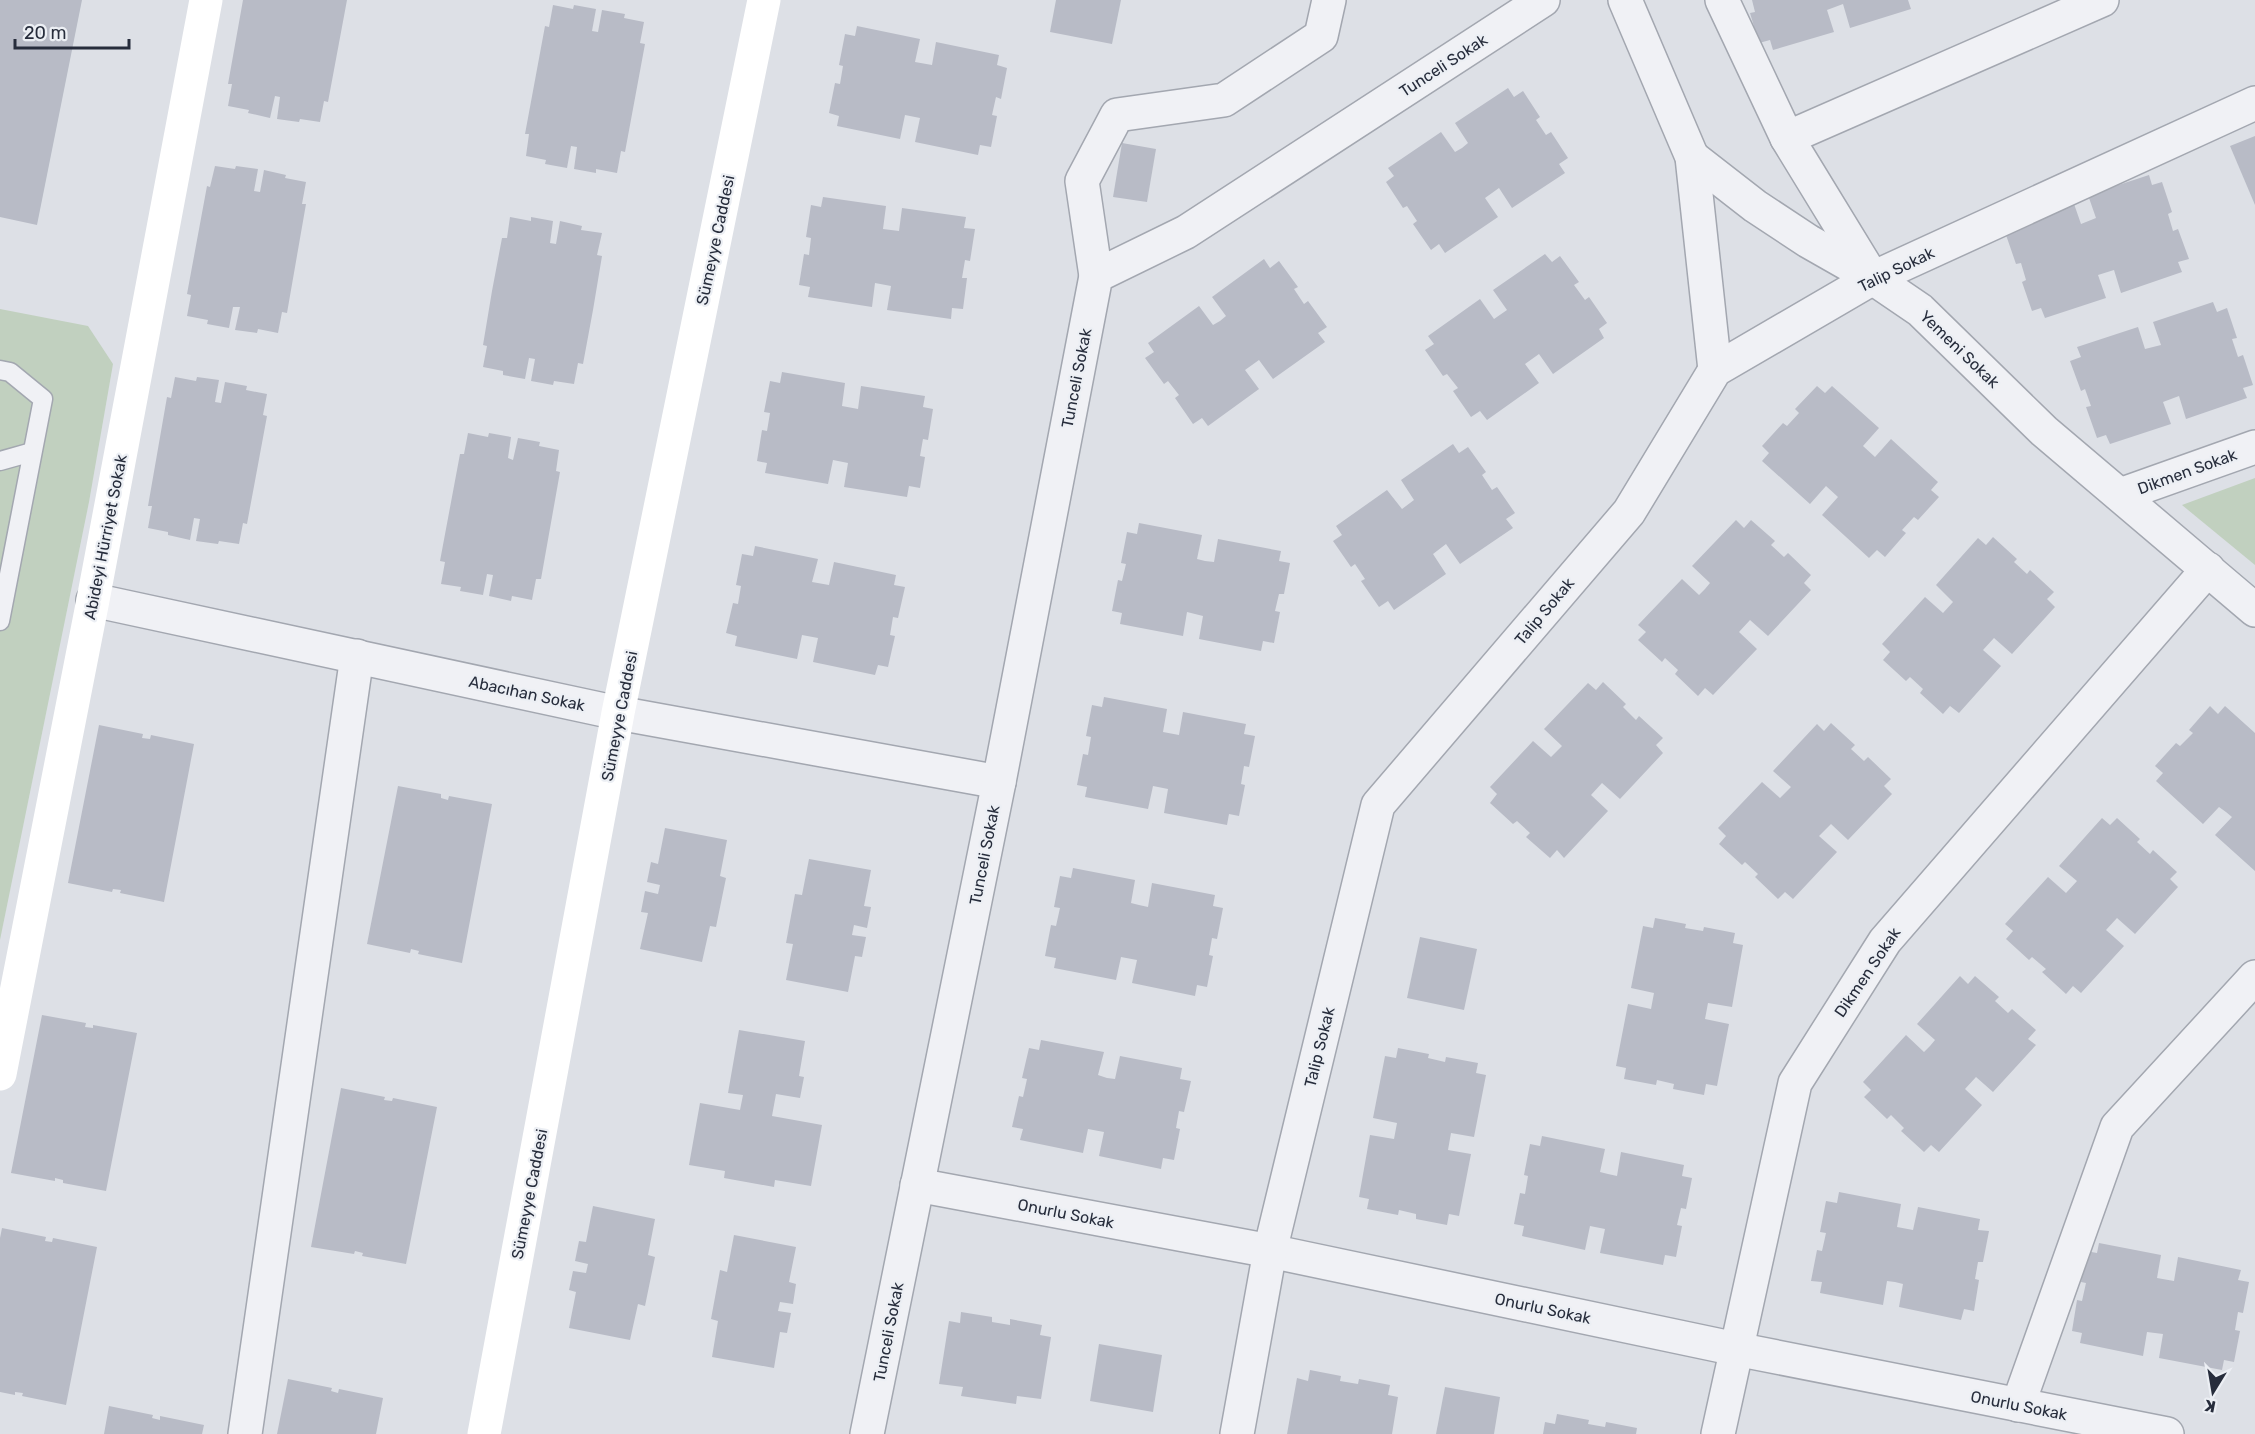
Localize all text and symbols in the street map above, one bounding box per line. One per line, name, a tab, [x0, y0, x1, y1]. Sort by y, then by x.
scale bar	[15, 12, 129, 50]
text: 20 m	[24, 22, 66, 44]
street label: Tunceli Sokak	[1396, 30, 1491, 101]
street label: Sümeyye Caddesi	[692, 173, 739, 307]
street label: Talip Sokak	[1855, 243, 1938, 296]
street label: Yemeni Sokak	[1916, 307, 2004, 392]
street label: Tunceli Sokak	[1058, 326, 1096, 430]
street label: Dikmen Sokak	[2135, 444, 2240, 498]
street label: Abideyi Hürriyet Sokak	[80, 452, 131, 621]
street label: Talip Sokak	[1511, 573, 1579, 649]
street label: Sümeyye Caddesi	[598, 649, 641, 783]
street label: Abacıhan Sokak	[467, 672, 587, 715]
street label: Tunceli Sokak	[966, 803, 1004, 907]
street label: Dikmen Sokak	[1830, 923, 1905, 1021]
street label: Talip Sokak	[1300, 1004, 1339, 1089]
street label: Sümeyye Caddesi	[508, 1127, 551, 1261]
street label: Onurlu Sokak	[1016, 1195, 1117, 1232]
street label: Tunceli Sokak	[870, 1280, 908, 1384]
street label: Onurlu Sokak	[1493, 1289, 1594, 1328]
north arrow	[2183, 1362, 2243, 1422]
street label: Onurlu Sokak	[1969, 1387, 2070, 1424]
text: K	[2203, 1396, 2217, 1417]

